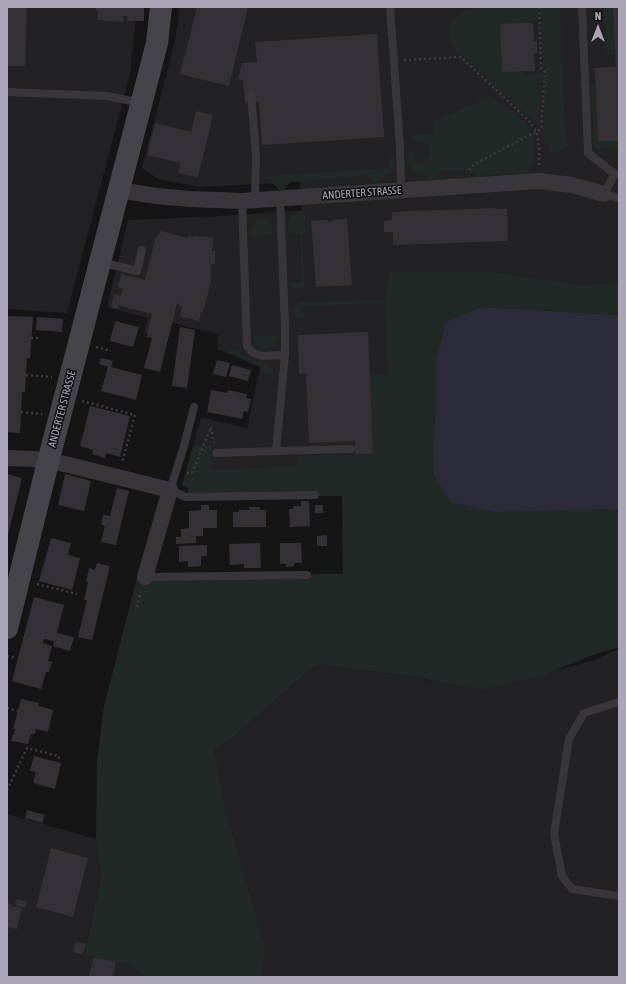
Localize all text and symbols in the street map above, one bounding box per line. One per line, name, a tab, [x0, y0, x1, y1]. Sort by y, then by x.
north arrow	[578, 8, 618, 48]
text: N	[595, 10, 601, 22]
street label: ANDERTER STRASSE	[322, 184, 402, 202]
street label: ANDERTER STRASSE	[45, 369, 79, 449]

